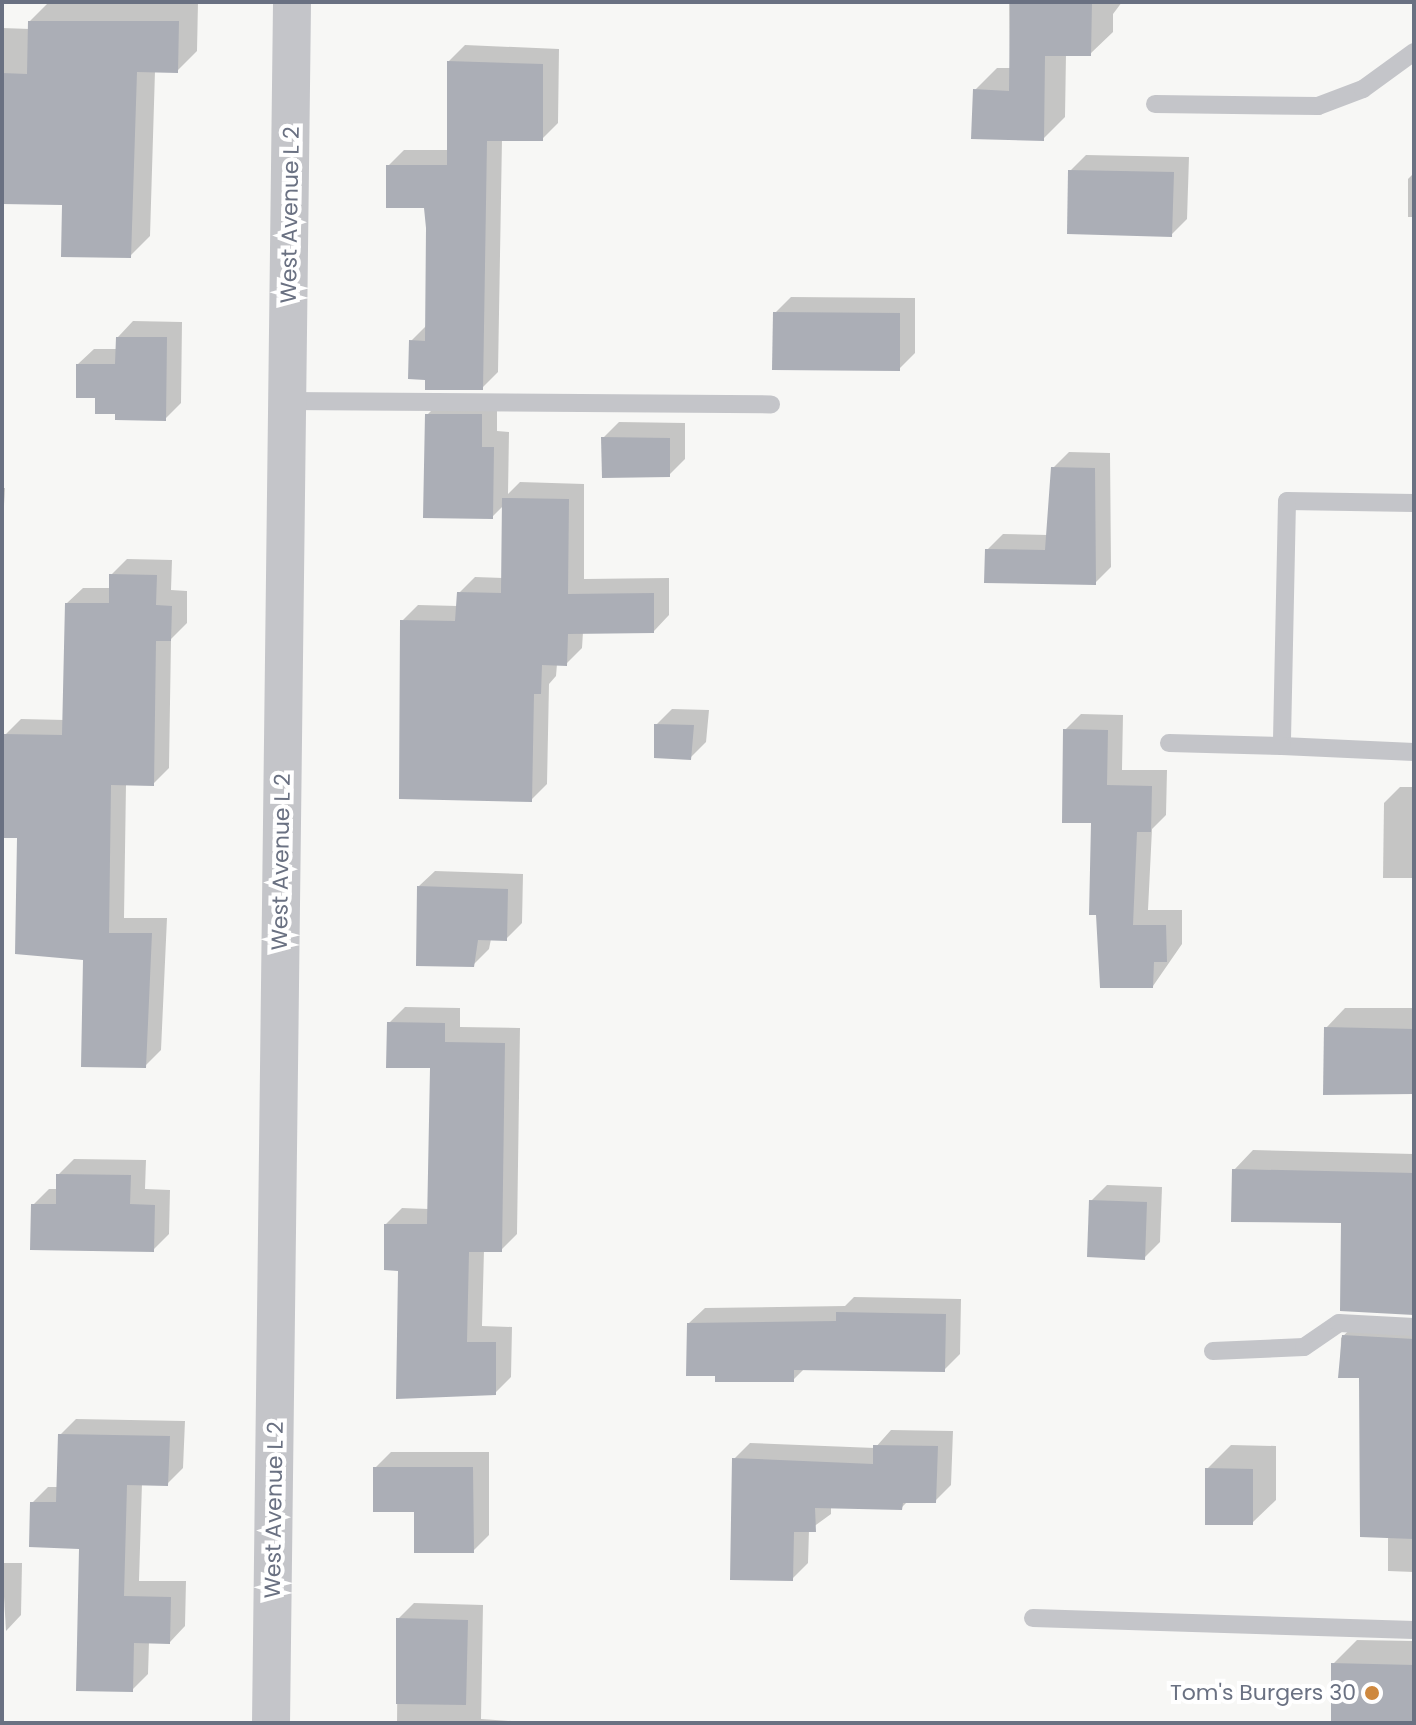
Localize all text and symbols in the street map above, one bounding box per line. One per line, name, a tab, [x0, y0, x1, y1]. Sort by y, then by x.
street label: West Avenue L 2	[275, 126, 305, 304]
street label: West Avenue L 2	[266, 773, 296, 951]
street label: West Avenue L 2	[259, 1421, 289, 1599]
place label: Tom's Burgers 30	[1170, 1680, 1356, 1706]
marker: Tom's Burgers 30	[1363, 1684, 1381, 1702]

